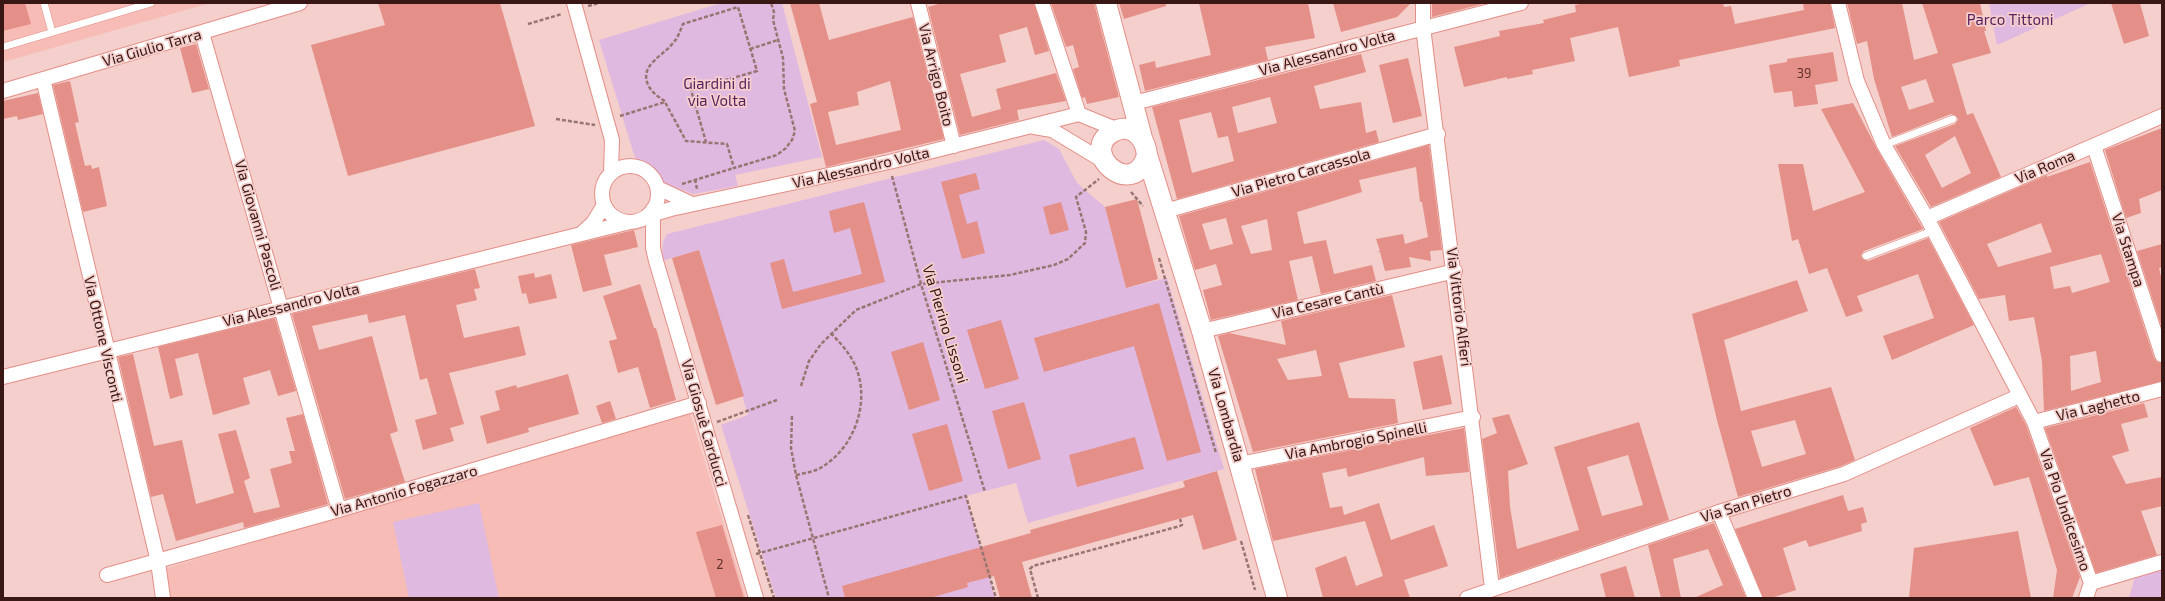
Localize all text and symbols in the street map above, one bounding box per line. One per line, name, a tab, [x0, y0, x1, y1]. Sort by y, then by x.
park label: Parco Tittoni	[1967, 11, 2053, 29]
street label: Via Arrigo Boito	[915, 22, 957, 128]
street label: Via Giulio Tarra	[101, 25, 203, 71]
street label: Via Alessandro Volta	[1257, 26, 1397, 80]
house number: 39	[1797, 66, 1811, 82]
park label: Giardini di via Volta	[683, 75, 751, 110]
street label: Via Alessandro Volta	[791, 143, 931, 193]
street label: Via Pietro Carcassola	[1230, 145, 1372, 201]
street label: Via Roma	[2012, 146, 2078, 188]
street label: Via Giovanni Pascoli	[231, 158, 285, 292]
street label: Via Stampa	[2108, 211, 2148, 289]
street label: Via Vittorio Alfieri	[1443, 247, 1475, 367]
street label: Via Pierino Lissoni	[918, 263, 972, 385]
street label: Via Ottone Visconti	[80, 274, 126, 404]
street label: Via Alessandro Volta	[221, 279, 361, 331]
street label: Via Cesare Cantù	[1270, 279, 1386, 323]
street label: Via Giosuè Carducci	[677, 357, 731, 489]
street label: Via Lombardia	[1204, 366, 1248, 464]
street label: Via Laghetto	[2054, 387, 2142, 425]
street label: Via Ambrogio Spinelli	[1284, 418, 1428, 464]
street label: Via Pio Undicesimo	[2036, 446, 2094, 574]
street label: Via Antonio Fogazzaro	[329, 461, 479, 521]
street label: Via San Pietro	[1699, 482, 1793, 526]
house number: 2	[716, 557, 724, 573]

